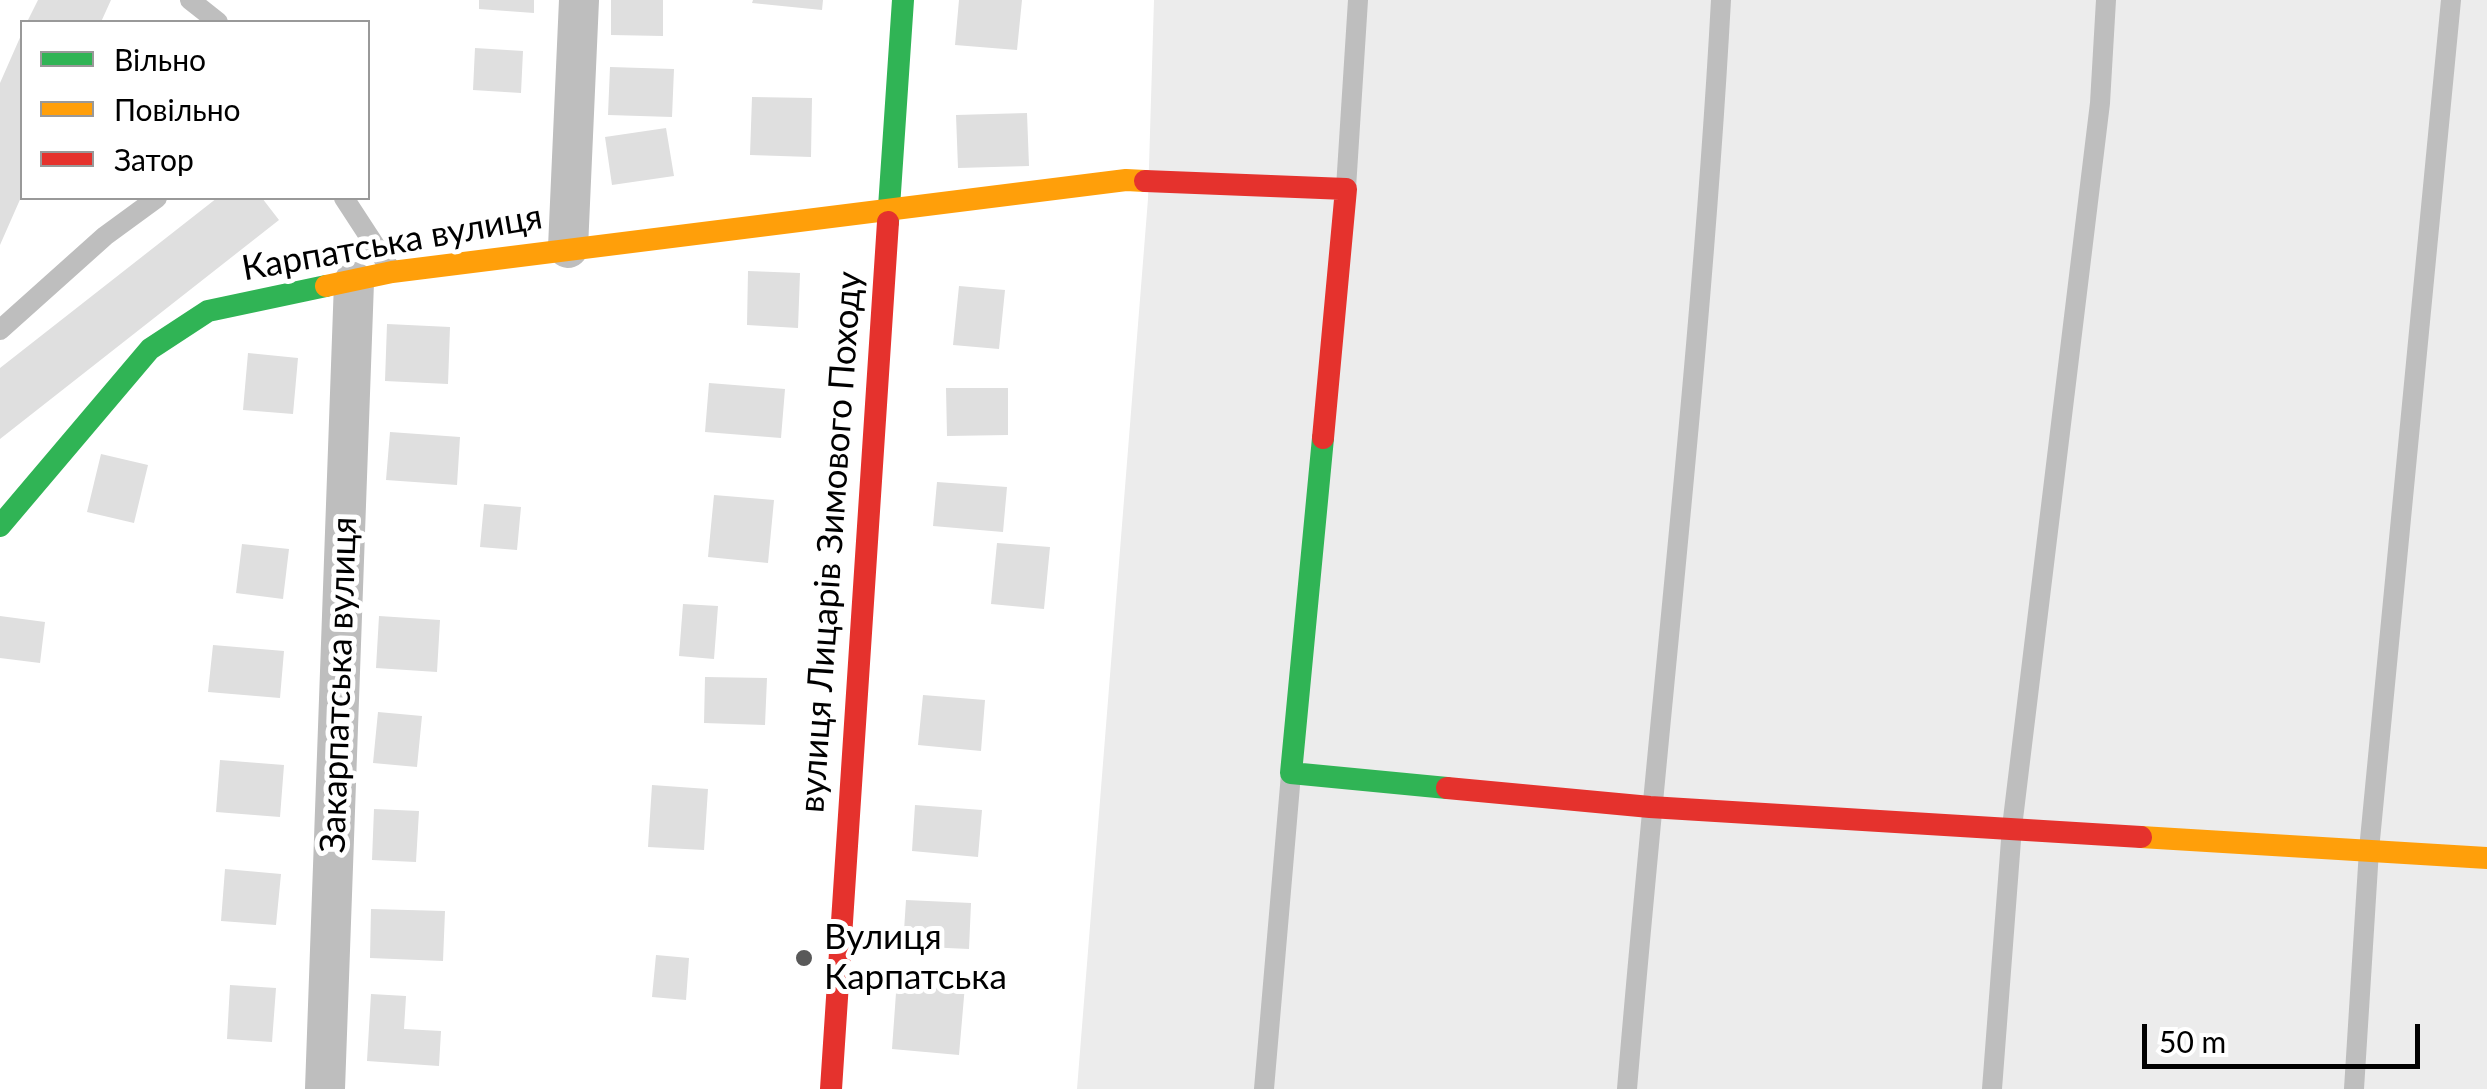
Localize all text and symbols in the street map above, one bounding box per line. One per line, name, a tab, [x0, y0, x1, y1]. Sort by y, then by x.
legend	[20, 20, 370, 200]
text: Вільно	[114, 41, 206, 77]
text: Повільно	[114, 91, 241, 127]
text: Затор	[114, 141, 194, 177]
street label: Карпатська вулиця	[239, 196, 545, 290]
street label: вулиця Лицарів Зимового Походу	[791, 270, 871, 814]
street label: Закарпатська вулиця	[312, 516, 366, 854]
place label: Вулиця Карпатська	[824, 917, 1007, 999]
marker: Вулиця Карпатська	[793, 947, 815, 969]
scale bar	[2147, 1004, 2424, 1066]
text: 50 m	[2159, 1023, 2226, 1059]

